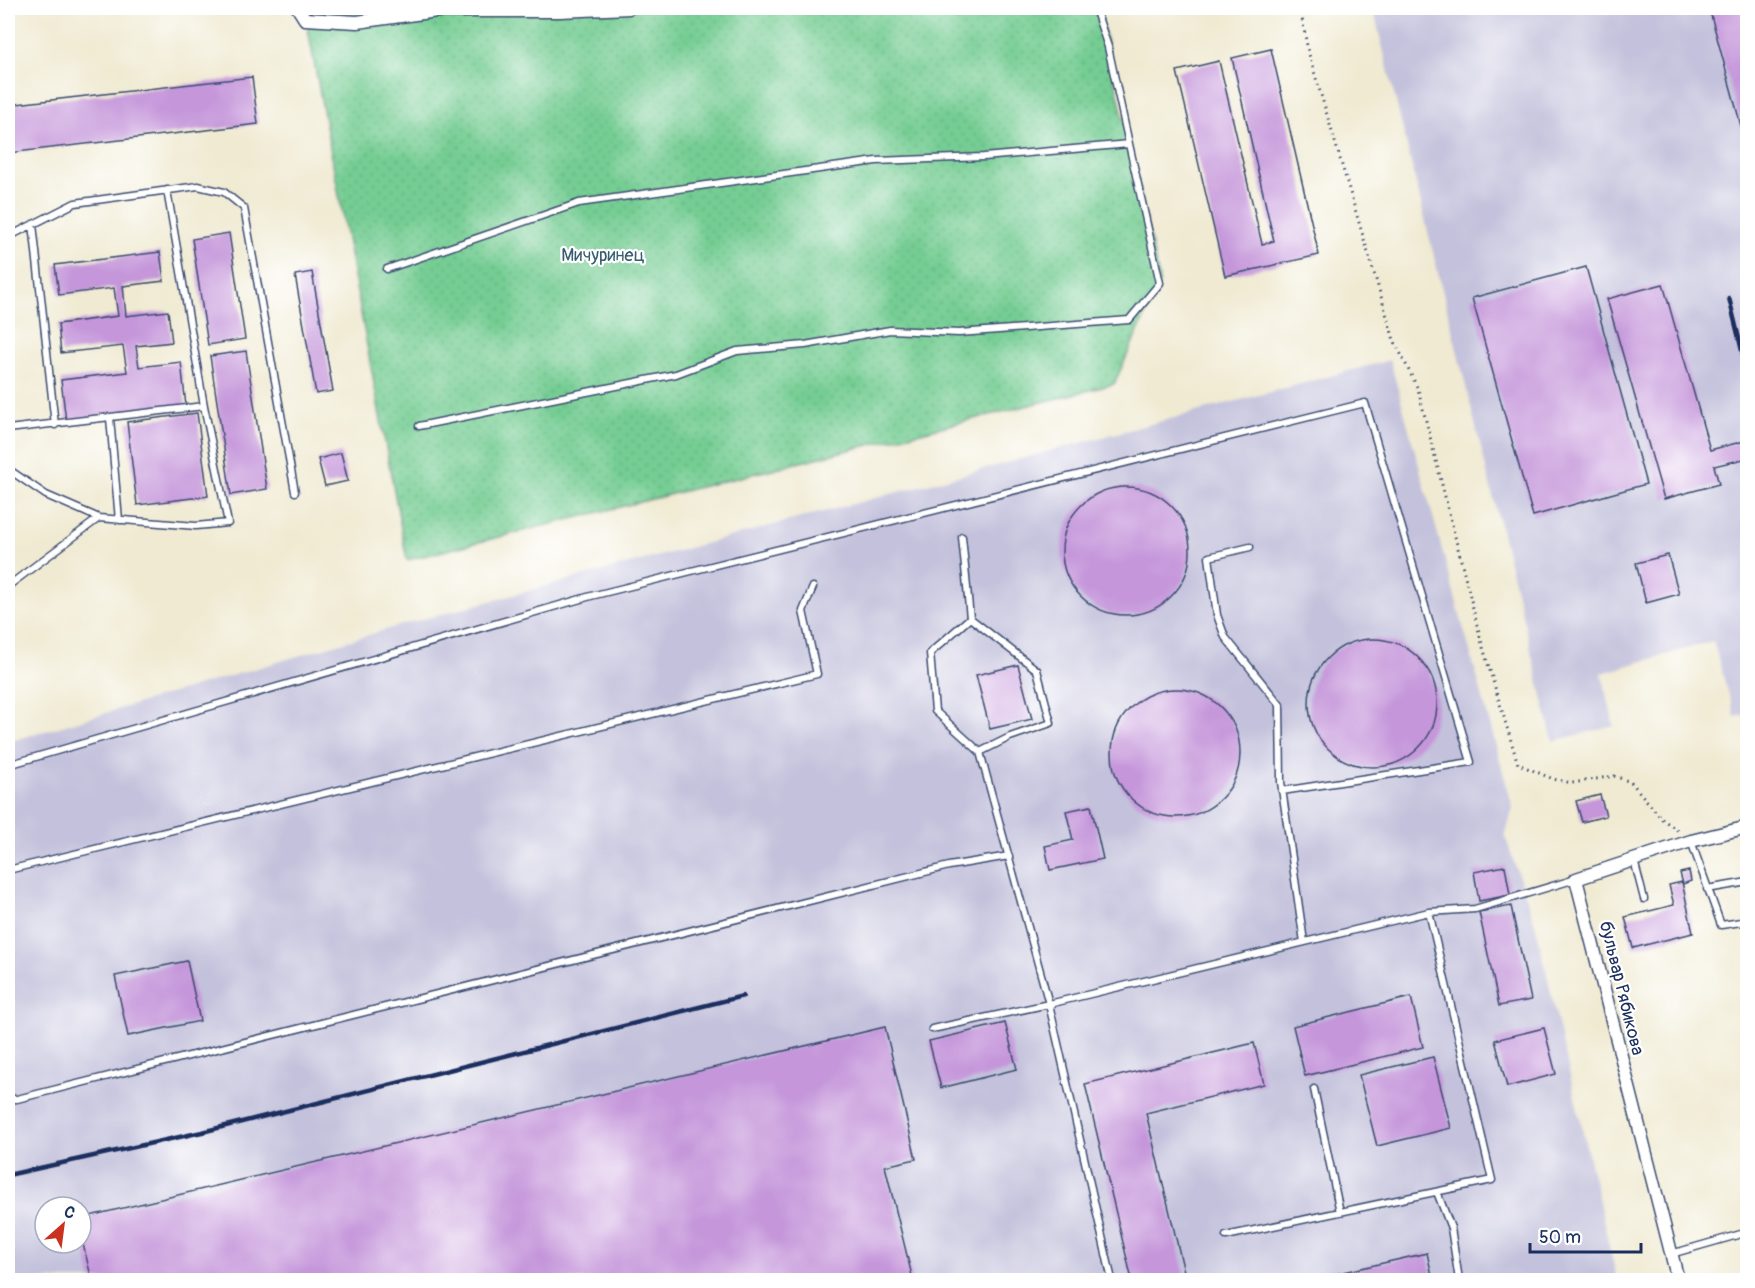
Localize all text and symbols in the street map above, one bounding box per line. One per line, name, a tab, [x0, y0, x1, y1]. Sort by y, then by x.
park label: Мичуринец	[561, 244, 645, 267]
street label: бульвар Рябикова	[1594, 919, 1649, 1058]
north arrow	[33, 1195, 93, 1255]
text: С	[61, 1201, 79, 1224]
scale bar	[1530, 1216, 1641, 1254]
text: 50 m	[1539, 1226, 1581, 1249]

